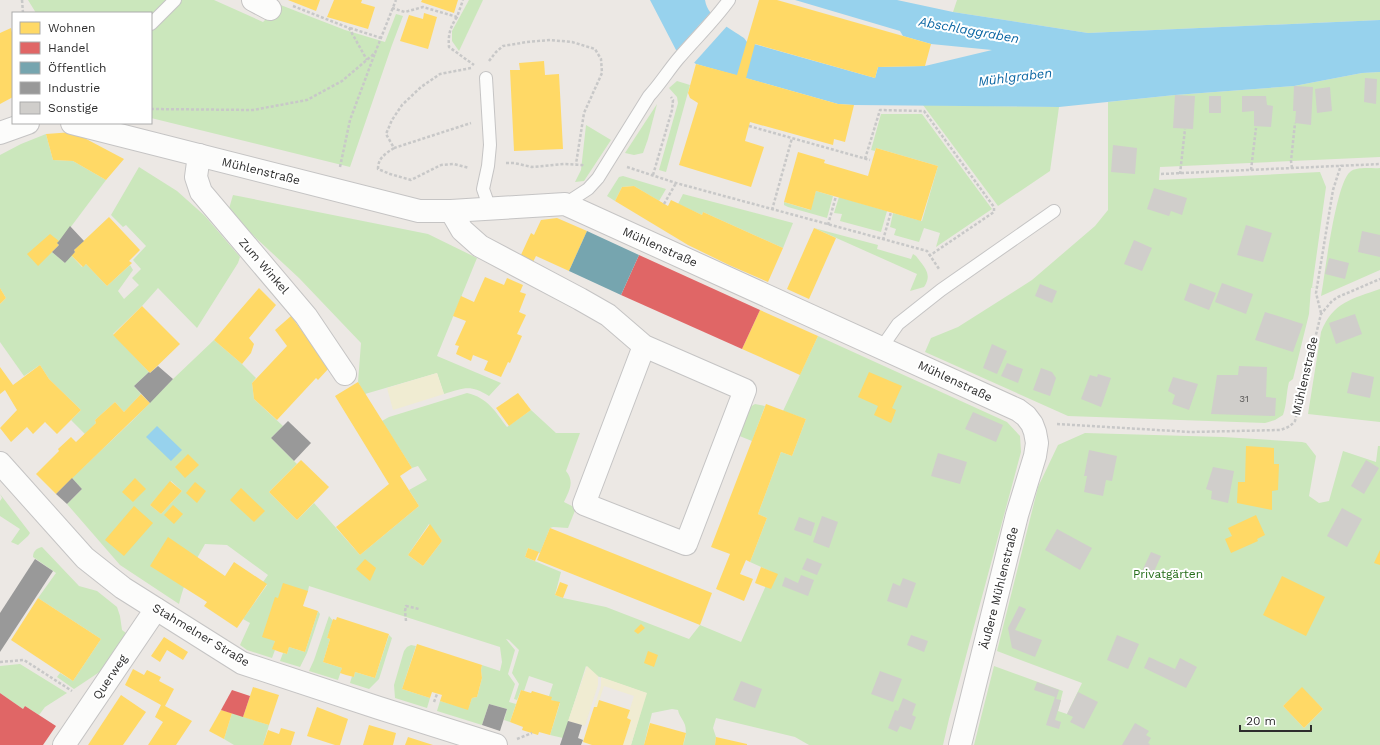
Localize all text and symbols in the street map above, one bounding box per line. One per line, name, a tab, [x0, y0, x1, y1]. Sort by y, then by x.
legend	[12, 12, 152, 124]
water label: Abschlaggraben	[917, 14, 1020, 46]
text: Wohnen	[48, 21, 96, 35]
text: Handel	[48, 41, 89, 55]
text: Öffentlich	[48, 61, 107, 75]
water label: Mühlgraben	[977, 65, 1053, 89]
text: Industrie	[48, 81, 100, 95]
text: Sonstige	[48, 101, 98, 115]
street label: Mühlenstraße	[220, 155, 302, 188]
street label: Mühlenstraße	[621, 224, 700, 270]
street label: Zum Winkel	[236, 235, 292, 297]
street label: Mühlenstraße	[1289, 335, 1321, 417]
street label: Mühlenstraße	[916, 358, 994, 404]
house number: 31	[1239, 393, 1249, 404]
street label: Äußere Mühlenstraße	[977, 525, 1021, 651]
park label: Privatgärten	[1133, 567, 1203, 581]
street label: Stahmelner Straße	[150, 601, 252, 670]
street label: Querweg	[90, 651, 131, 702]
scale bar	[1240, 707, 1311, 733]
text: 20 m	[1246, 714, 1276, 728]

